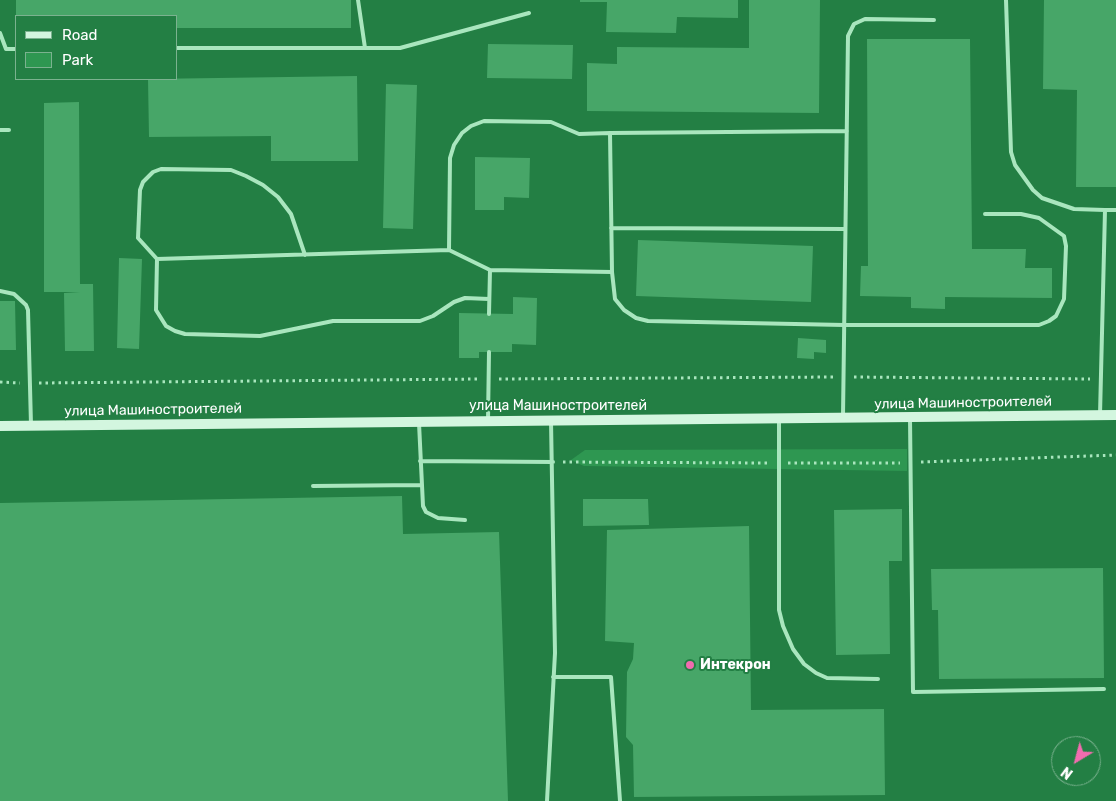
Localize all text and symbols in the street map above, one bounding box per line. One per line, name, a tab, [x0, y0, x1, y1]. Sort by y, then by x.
legend	[15, 15, 178, 80]
text: Road	[62, 26, 98, 44]
text: Park	[62, 51, 93, 69]
street label: улица Машиностроителей	[874, 393, 1052, 413]
street label: улица Машиностроителей	[469, 398, 647, 414]
street label: улица Машиностроителей	[64, 400, 242, 420]
place label: Интекрон	[700, 657, 771, 673]
marker: Интекрон	[684, 659, 696, 671]
north arrow	[1051, 736, 1101, 786]
text: N	[1058, 763, 1076, 782]

